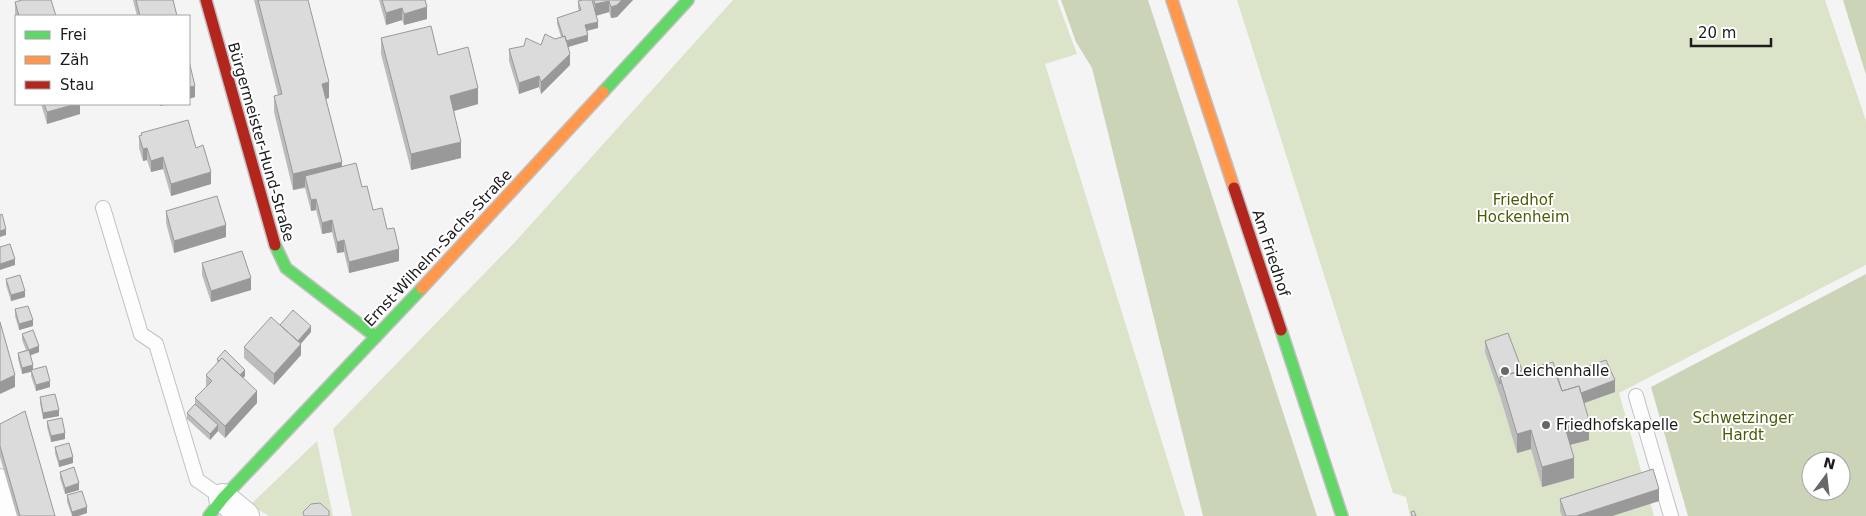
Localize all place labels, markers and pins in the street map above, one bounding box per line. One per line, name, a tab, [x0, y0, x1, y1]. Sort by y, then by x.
place label: Leichenhalle	[1515, 362, 1609, 380]
marker: Leichenhalle	[1499, 365, 1511, 377]
place label: Friedhofskapelle	[1556, 416, 1678, 434]
marker: Friedhofskapelle	[1540, 419, 1552, 431]

